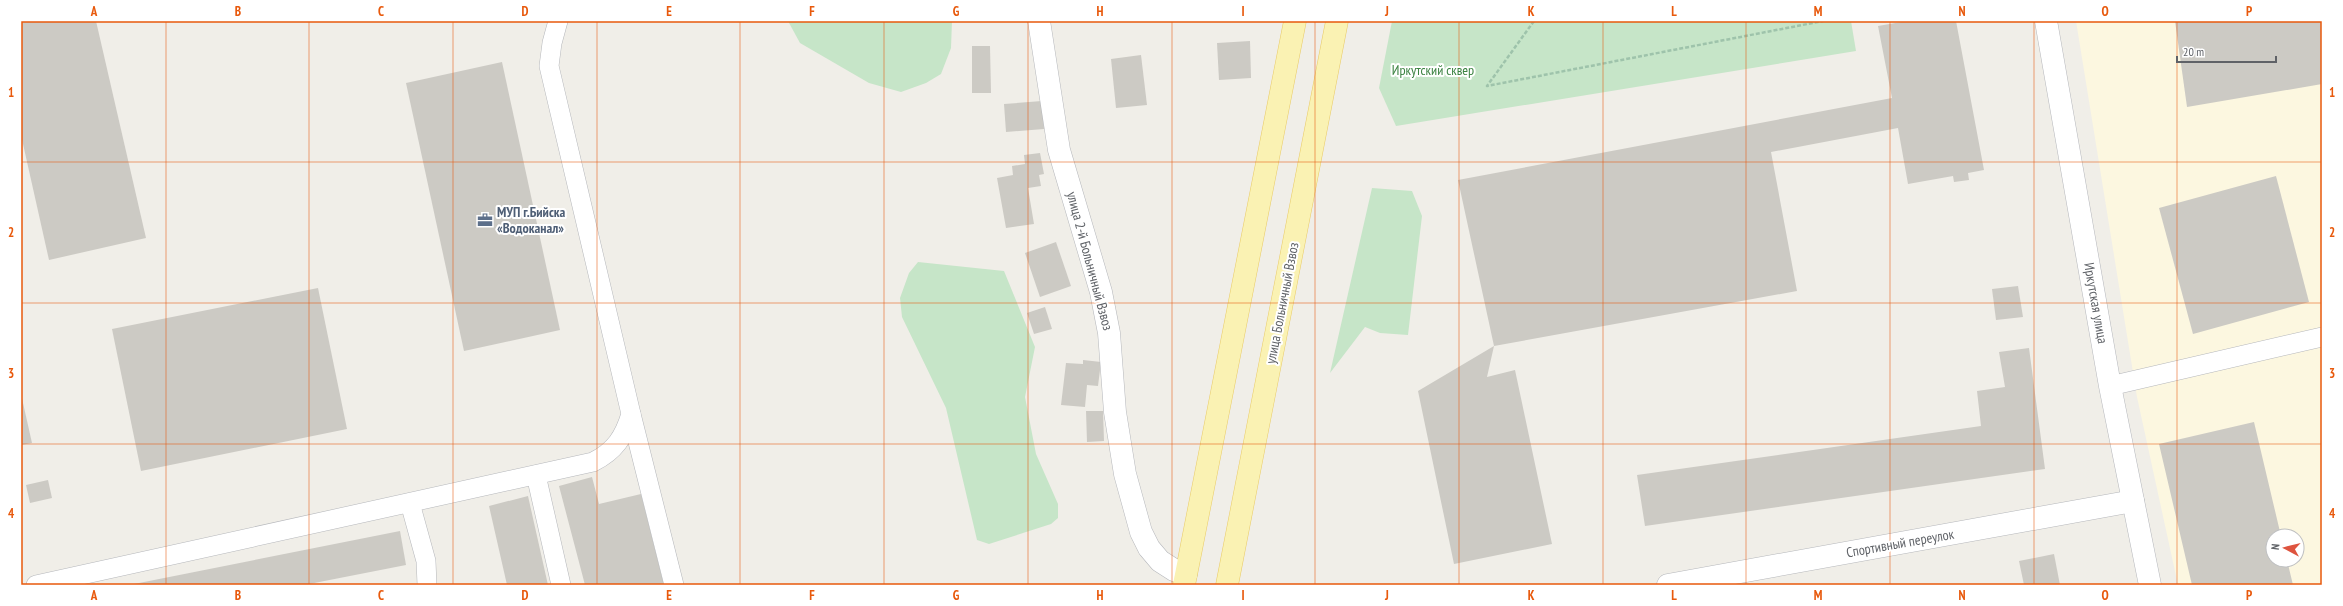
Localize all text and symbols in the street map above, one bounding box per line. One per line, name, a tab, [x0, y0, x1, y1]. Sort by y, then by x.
text: A	[90, 3, 98, 20]
text: B	[235, 3, 241, 20]
text: C	[378, 3, 384, 20]
text: D	[522, 3, 529, 20]
text: E	[666, 3, 672, 20]
text: F	[809, 3, 815, 20]
text: G	[953, 3, 960, 20]
text: H	[1097, 3, 1104, 20]
text: I	[1241, 3, 1245, 20]
text: J	[1384, 3, 1389, 20]
text: K	[1528, 3, 1535, 20]
text: L	[1671, 3, 1677, 20]
text: M	[1814, 3, 1823, 20]
text: N	[1958, 3, 1966, 20]
text: O	[2101, 3, 2109, 20]
text: P	[2246, 3, 2252, 20]
scale bar	[2177, 38, 2276, 64]
text: 20 m	[2183, 44, 2204, 59]
park label: Иркутский сквер	[1392, 61, 1474, 79]
text: 1	[8, 84, 14, 101]
text: 1	[2329, 84, 2335, 101]
street label: улица 2-й Больничный Взвоз	[1063, 190, 1117, 332]
place label: МУП г.Бийска «Водоканал»	[497, 203, 566, 237]
office icon: МУП г.Бийска «Водоканал»	[476, 211, 494, 229]
text: 2	[8, 224, 14, 241]
text: 2	[2329, 224, 2335, 241]
street label: улица Больничный Взвоз	[1261, 241, 1303, 365]
street label: Иркутская улица	[2080, 261, 2112, 345]
text: 3	[8, 365, 14, 382]
text: 3	[2329, 365, 2335, 382]
text: 4	[8, 505, 15, 522]
text: 4	[2329, 505, 2336, 522]
street label: Спортивный переулок	[1845, 525, 1956, 561]
north arrow	[2265, 528, 2305, 568]
text: N	[2268, 543, 2282, 551]
text: A	[90, 587, 98, 604]
text: B	[235, 587, 241, 604]
text: C	[378, 587, 384, 604]
text: D	[522, 587, 529, 604]
text: E	[666, 587, 672, 604]
text: F	[809, 587, 815, 604]
text: G	[953, 587, 960, 604]
text: H	[1097, 587, 1104, 604]
text: I	[1241, 587, 1245, 604]
text: J	[1384, 587, 1389, 604]
text: K	[1528, 587, 1535, 604]
text: L	[1671, 587, 1677, 604]
text: M	[1814, 587, 1823, 604]
text: N	[1958, 587, 1966, 604]
text: O	[2101, 587, 2109, 604]
text: P	[2246, 587, 2252, 604]

